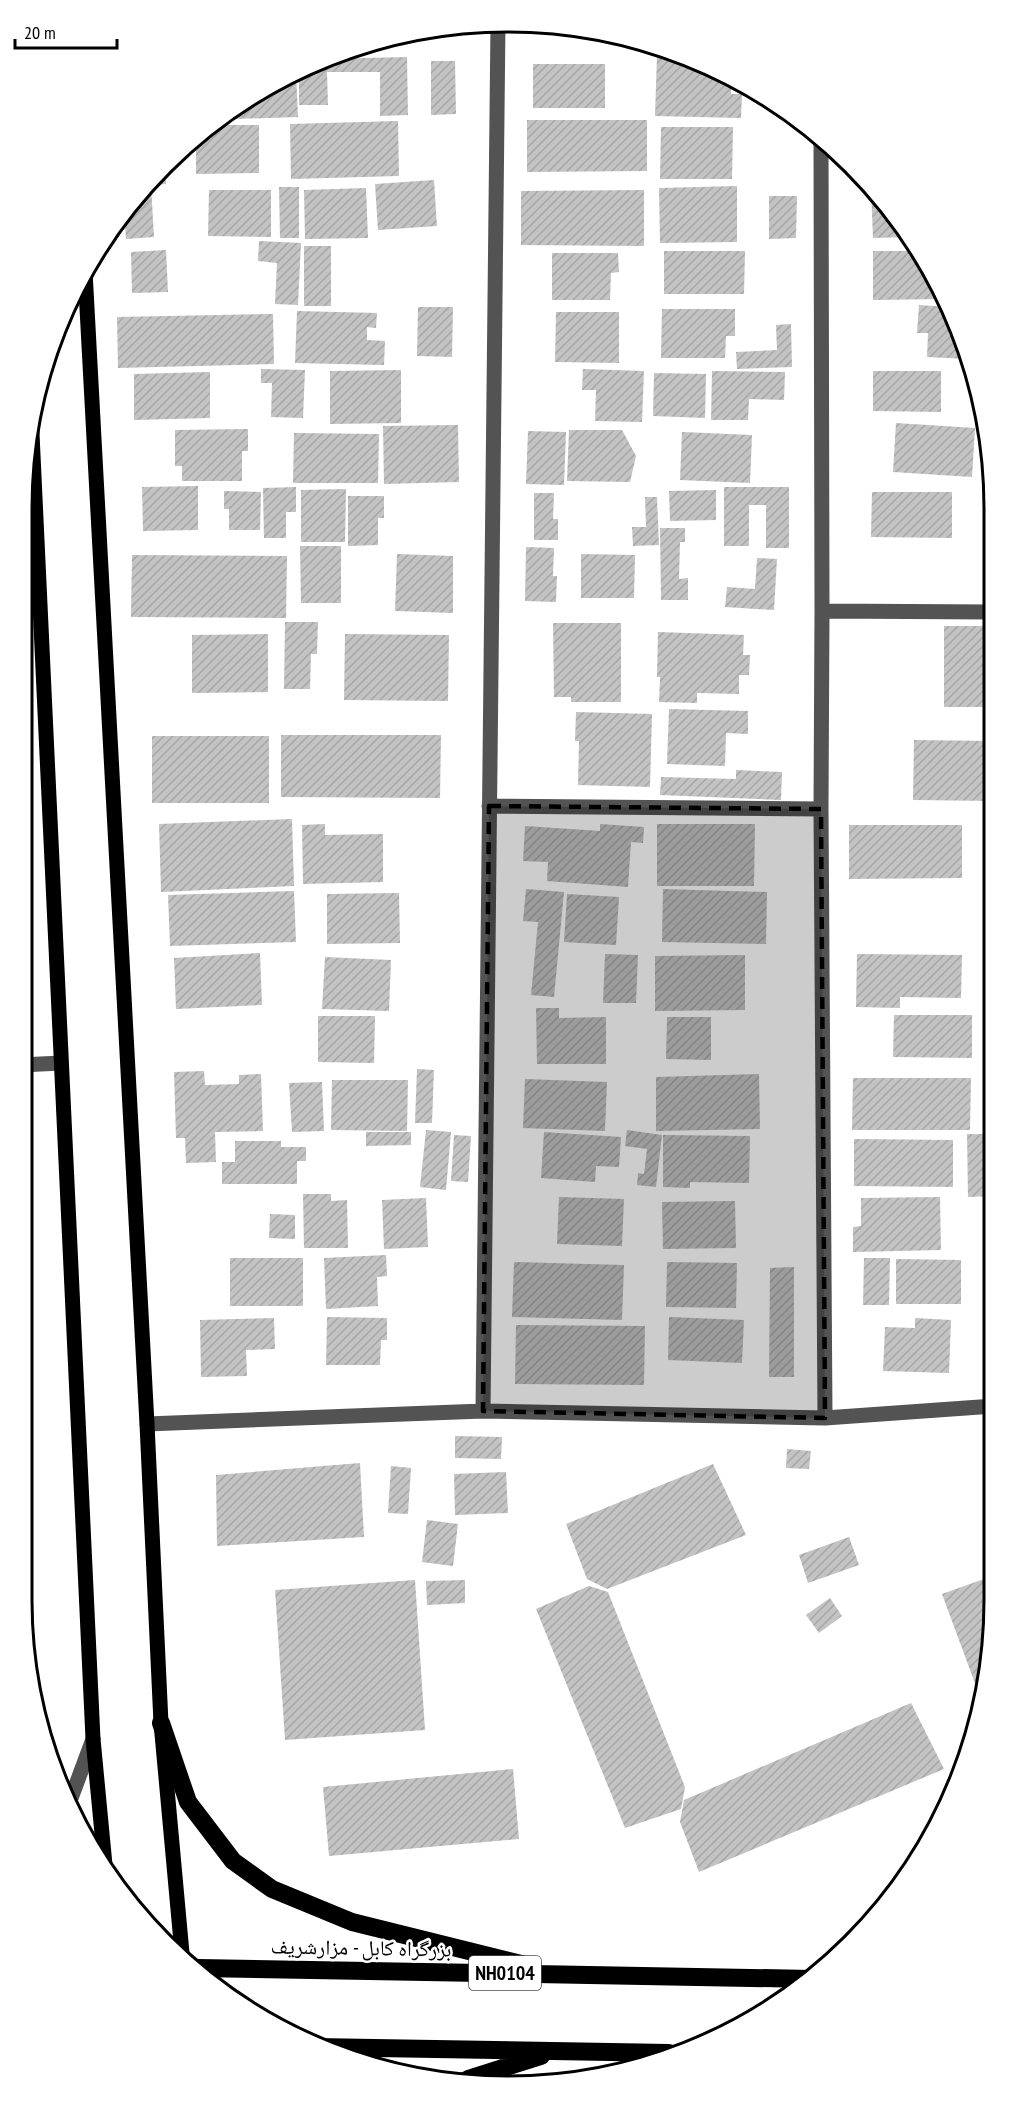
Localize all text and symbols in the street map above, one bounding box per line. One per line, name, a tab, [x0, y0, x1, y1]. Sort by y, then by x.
scale bar	[15, 12, 117, 50]
text: 20 m	[24, 21, 56, 44]
street label: بزرگراه کابل - مزارشریف	[270, 1932, 452, 1963]
road number: NH0104	[469, 1956, 541, 1990]

